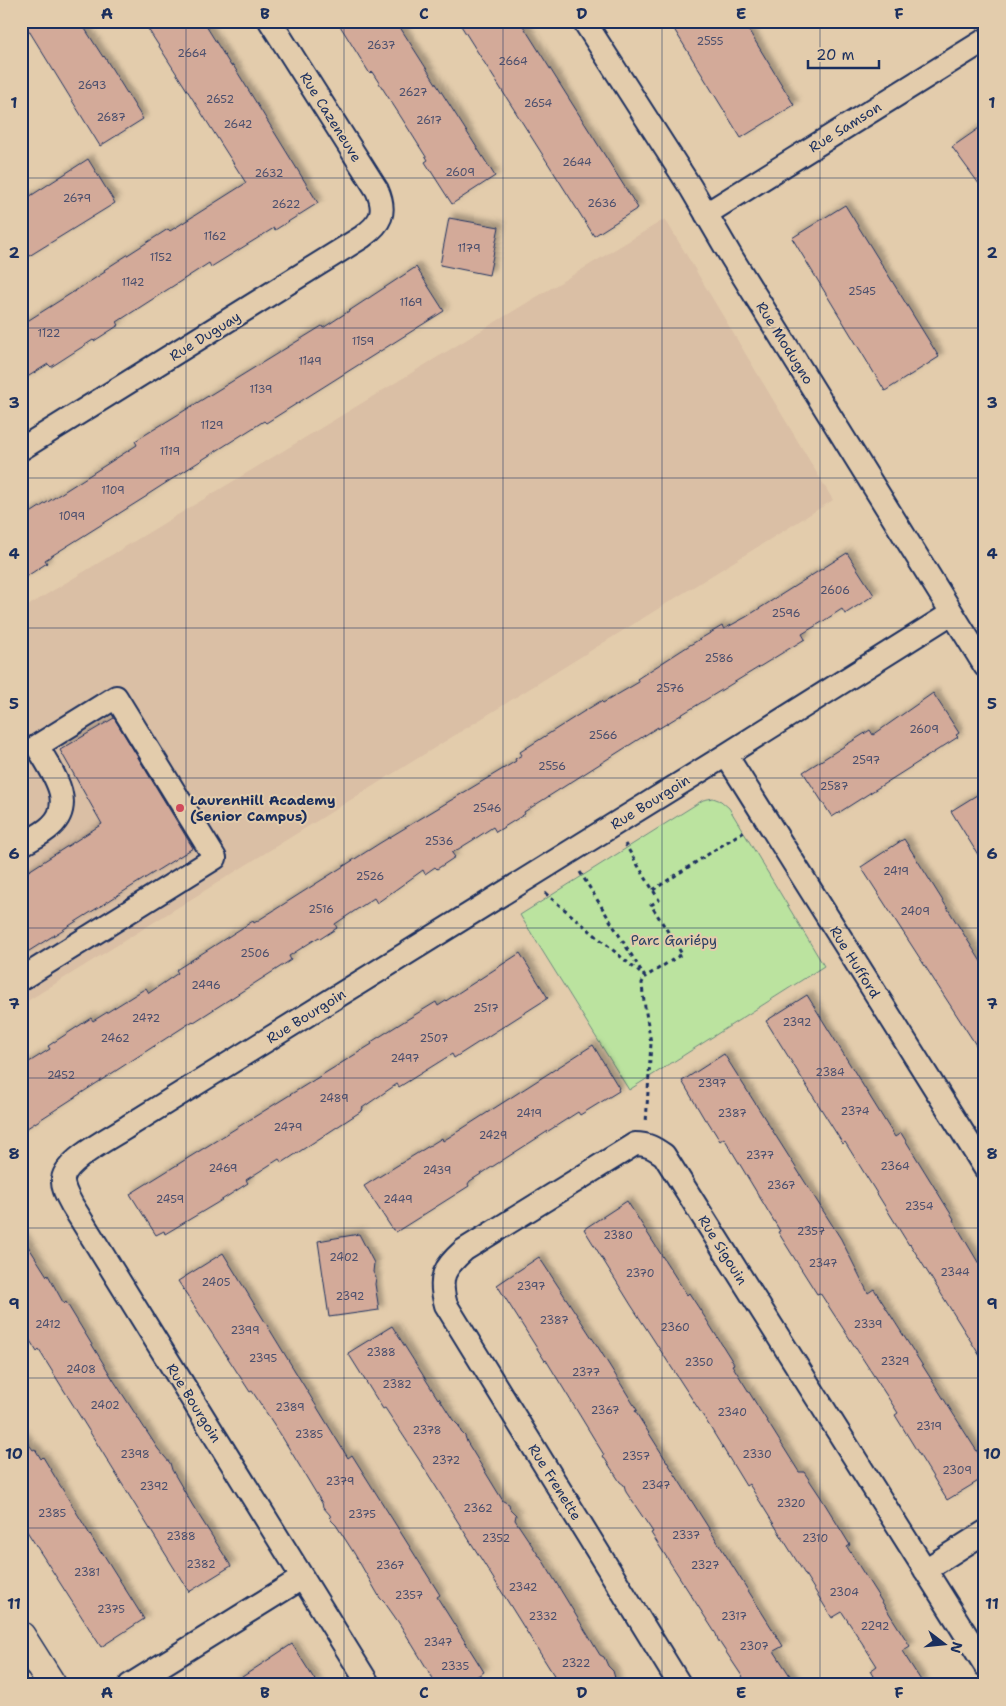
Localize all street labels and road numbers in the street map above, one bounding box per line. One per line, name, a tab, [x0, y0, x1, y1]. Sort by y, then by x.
street label: Rue Cazeneuve	[296, 69, 366, 165]
street label: Rue Samson	[805, 97, 885, 156]
street label: Rue Modugno	[752, 298, 818, 388]
street label: Rue Duguay	[166, 307, 244, 365]
street label: Rue Bourgoin	[607, 770, 693, 833]
street label: Rue Hufford	[826, 923, 884, 1001]
street label: Rue Bourgoin	[263, 984, 349, 1047]
street label: Rue Sigouin	[694, 1212, 752, 1289]
street label: Rue Bourgoin	[163, 1360, 226, 1446]
street label: Rue Frenette	[524, 1441, 586, 1524]

